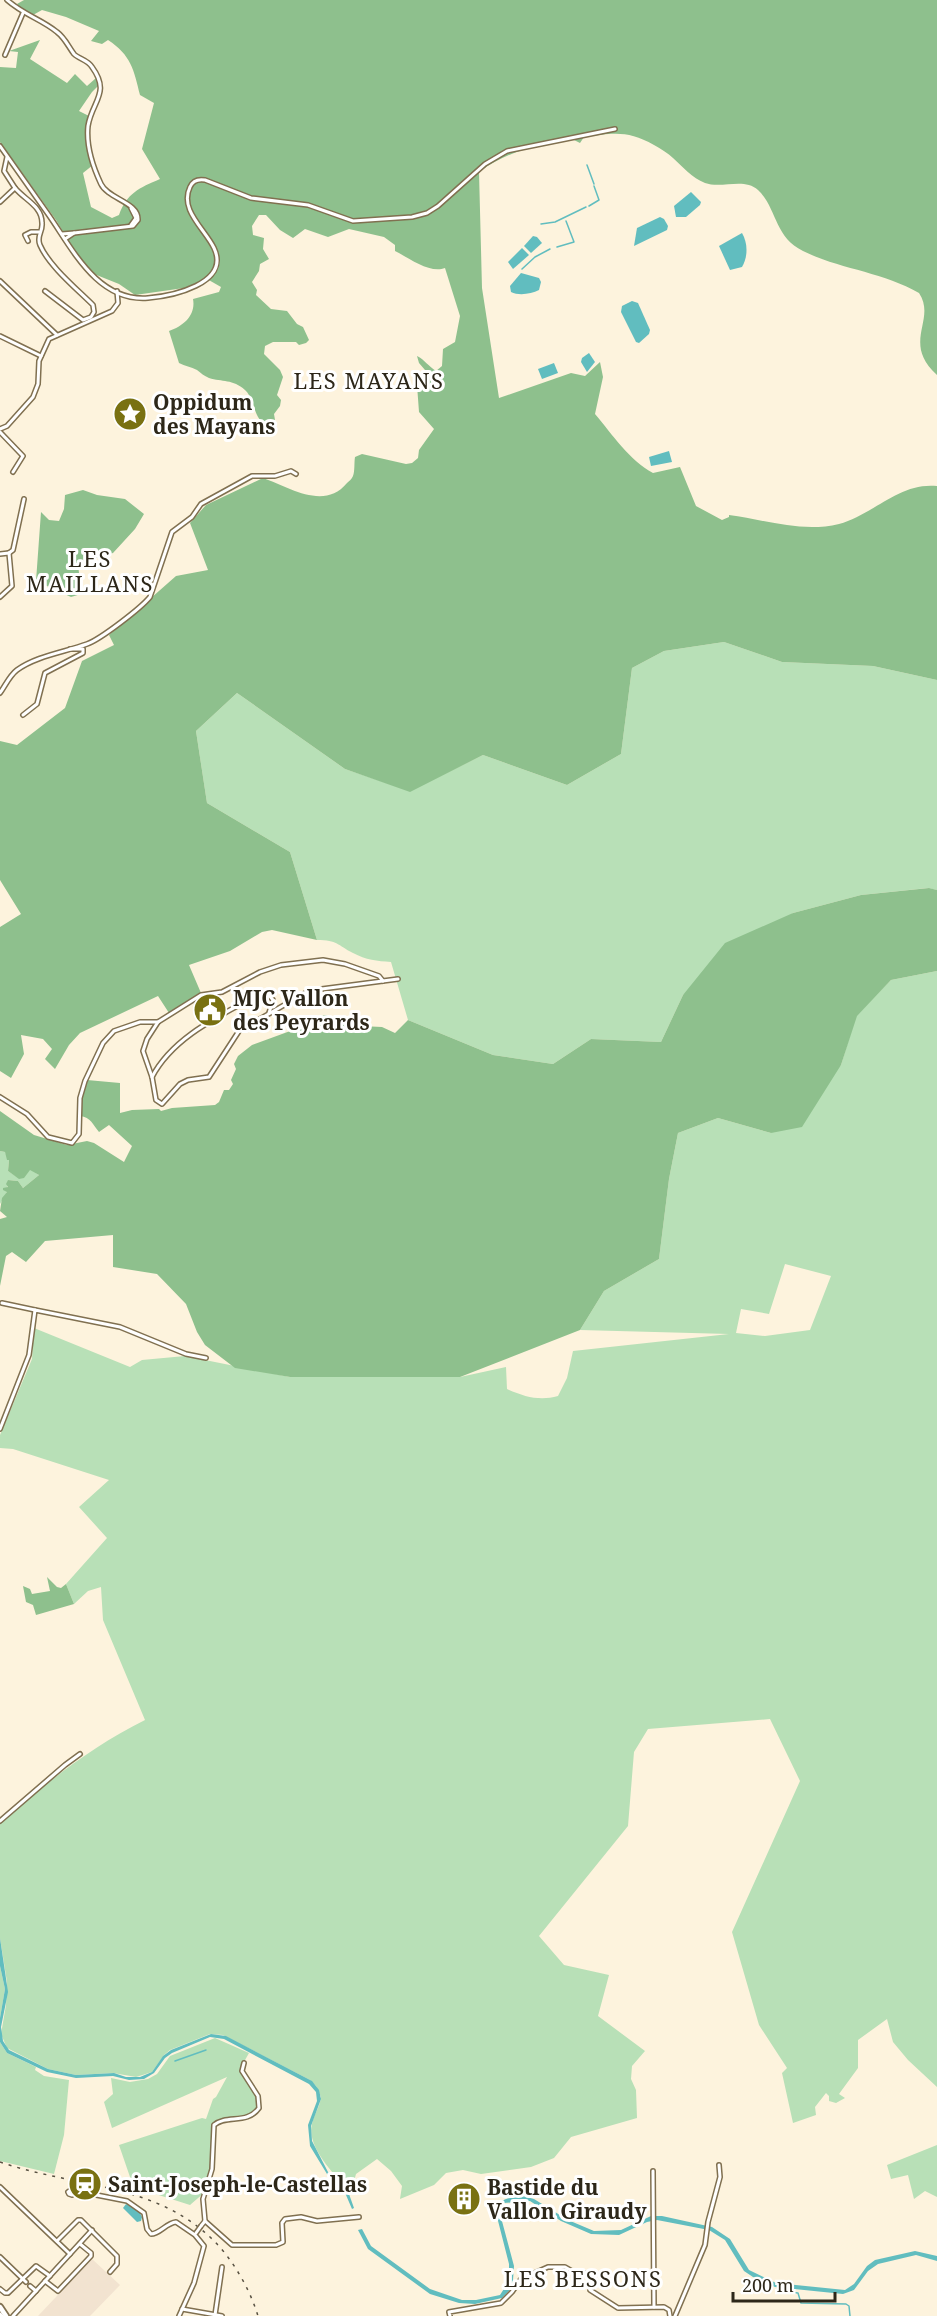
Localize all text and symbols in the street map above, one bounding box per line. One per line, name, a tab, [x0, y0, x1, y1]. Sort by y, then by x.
district label: LES MAYANS	[293, 365, 445, 395]
place label: Oppidum des Mayans	[153, 388, 275, 440]
place icon: Oppidum des Mayans	[112, 396, 148, 432]
district label: LES MAILLANS	[26, 543, 154, 598]
place label: MJC Vallon des Peyrards	[233, 984, 370, 1036]
public building icon: MJC Vallon des Peyrards	[192, 992, 228, 1028]
station icon: Saint-Joseph-le-Castellas	[67, 2166, 103, 2202]
place label: Saint-Joseph-le-Castellas	[108, 2170, 367, 2198]
place label: Bastide du Vallon Giraudy	[487, 2173, 648, 2225]
building icon: Bastide du Vallon Giraudy	[446, 2181, 482, 2217]
district label: LES BESSONS	[504, 2263, 662, 2293]
scale bar	[733, 2265, 835, 2303]
text: 200 m	[742, 2273, 794, 2297]

